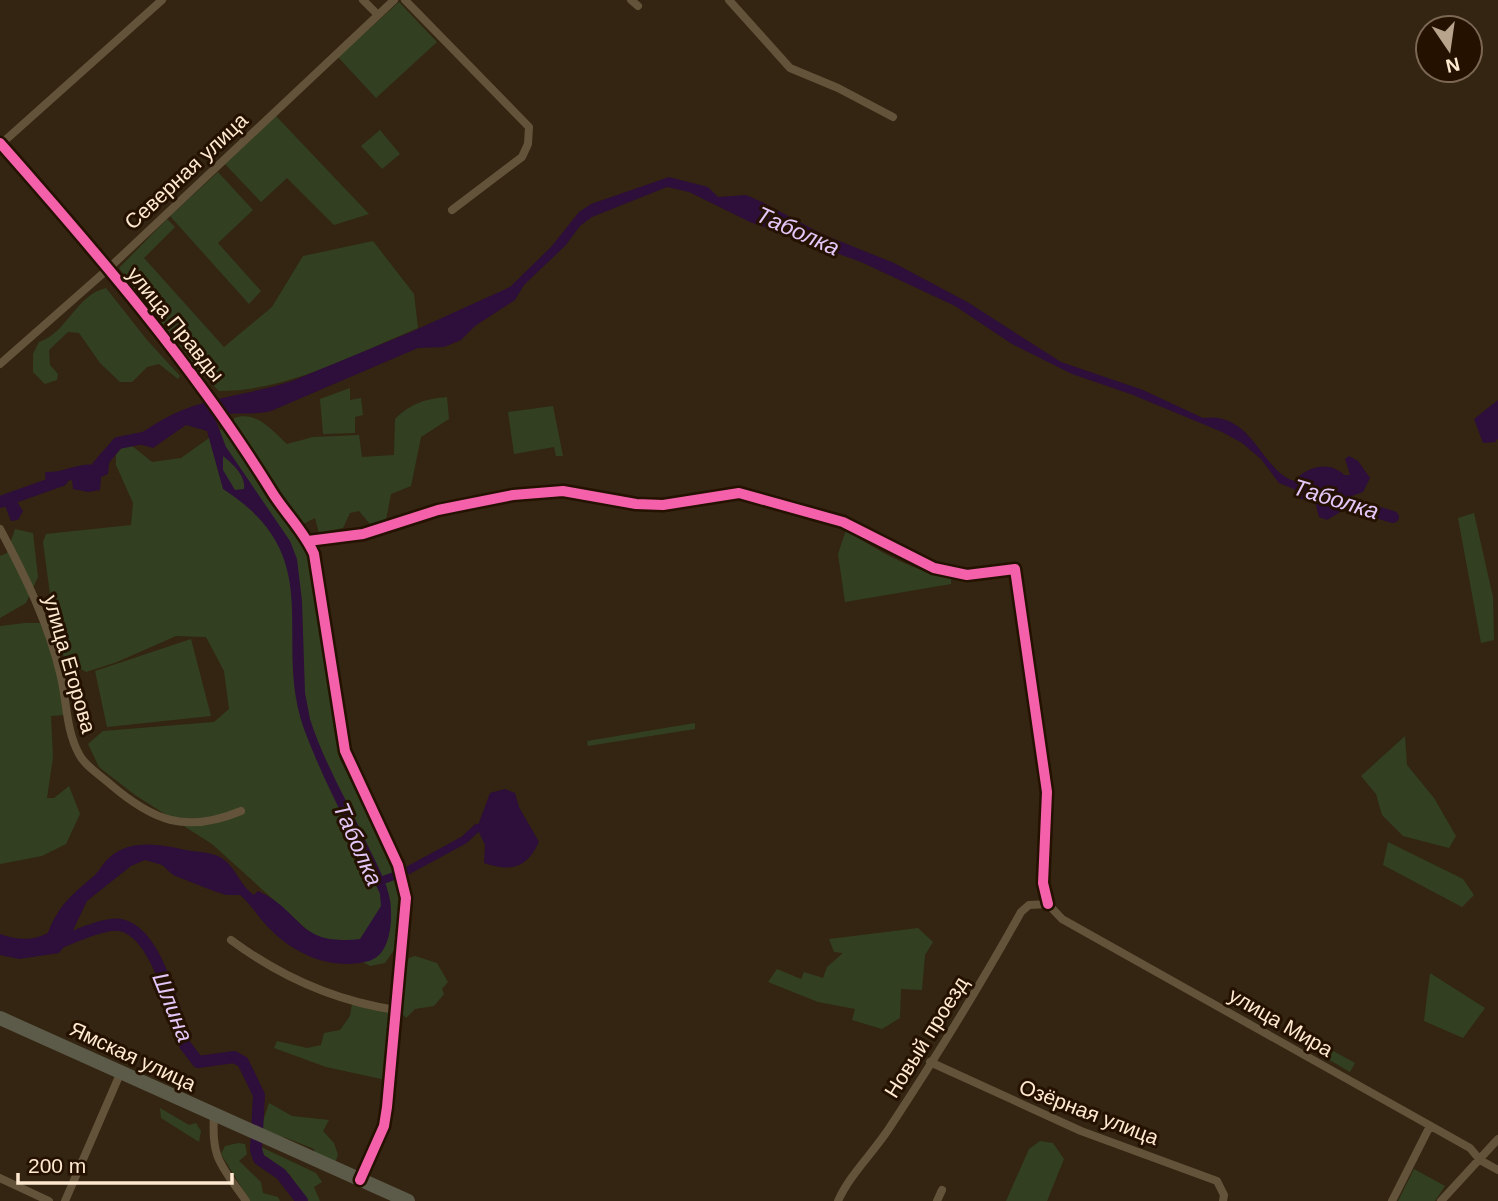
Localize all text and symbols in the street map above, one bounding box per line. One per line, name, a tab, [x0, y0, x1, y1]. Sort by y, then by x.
north arrow	[1414, 14, 1484, 84]
text: N	[1444, 53, 1462, 77]
street label: Северная улица	[120, 108, 252, 234]
water label: Таболка	[752, 201, 844, 261]
street label: улица Правды	[123, 262, 229, 386]
water label: Таболка	[1290, 474, 1382, 524]
street label: улица Егорова	[39, 592, 101, 736]
water label: Таболка	[328, 798, 388, 890]
water label: Шлина	[147, 969, 199, 1045]
street label: Новый проезд	[880, 972, 972, 1102]
street label: улица Мира	[1225, 983, 1337, 1061]
street label: Ямская улица	[66, 1017, 200, 1095]
street label: Озёрная улица	[1016, 1075, 1162, 1149]
scale bar	[18, 1142, 231, 1186]
text: 200 m	[28, 1154, 86, 1177]

